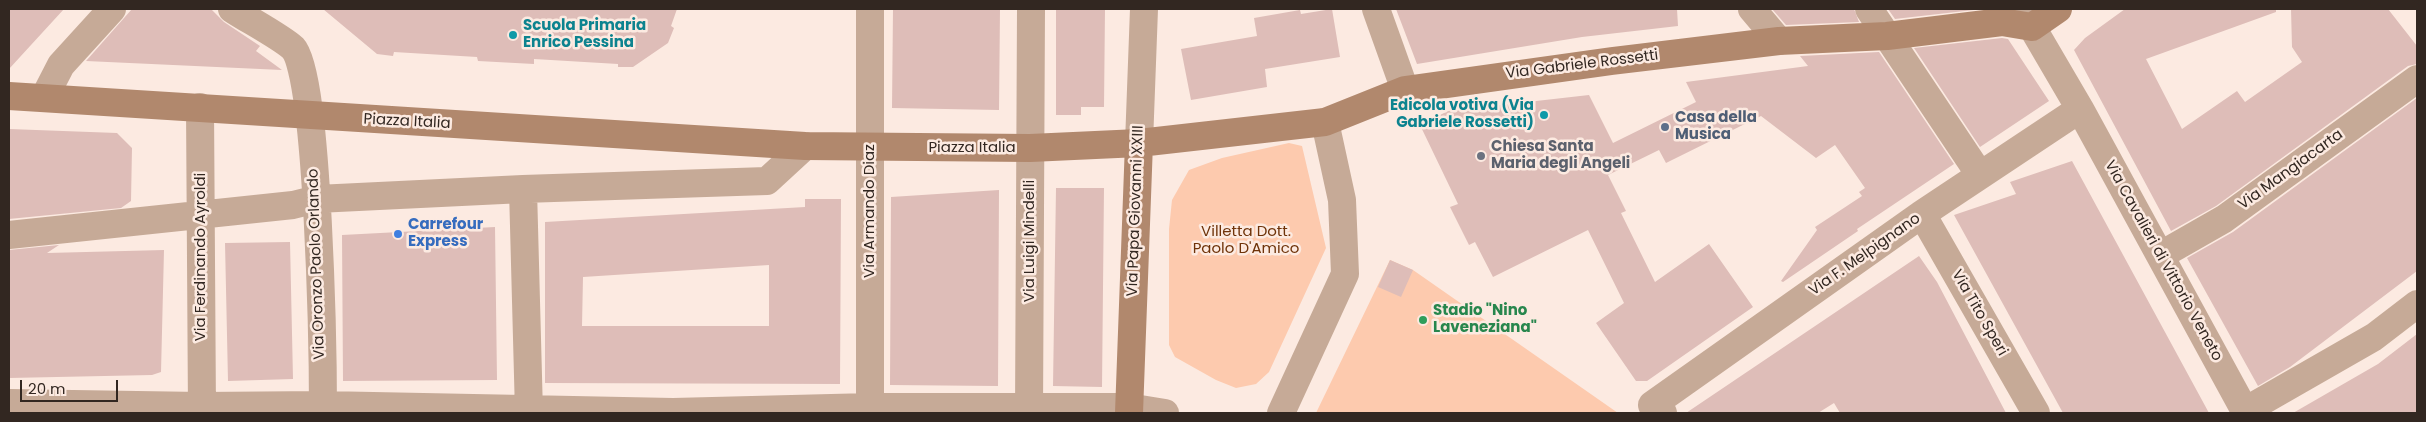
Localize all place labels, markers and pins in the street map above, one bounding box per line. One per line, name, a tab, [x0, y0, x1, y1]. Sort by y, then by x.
place label: Scuola Primaria Enrico Pessina	[523, 17, 646, 52]
marker: Scuola Primaria Enrico Pessina	[507, 29, 519, 41]
place label: Edicola votiva (Via Gabriele Rossetti)	[1390, 97, 1534, 132]
marker: Edicola votiva (Via Gabriele Rossetti)	[1538, 109, 1550, 121]
place label: Casa della Musica	[1675, 109, 1757, 144]
marker: Casa della Musica	[1659, 121, 1671, 133]
place label: Chiesa Santa Maria degli Angeli	[1491, 138, 1630, 173]
marker: Chiesa Santa Maria degli Angeli	[1475, 150, 1487, 162]
place label: Carrefour Express	[408, 216, 483, 251]
marker: Carrefour Express	[392, 228, 404, 240]
place label: Stadio "Nino Laveneziana"	[1433, 302, 1537, 337]
marker: Stadio "Nino Laveneziana"	[1417, 314, 1429, 326]

